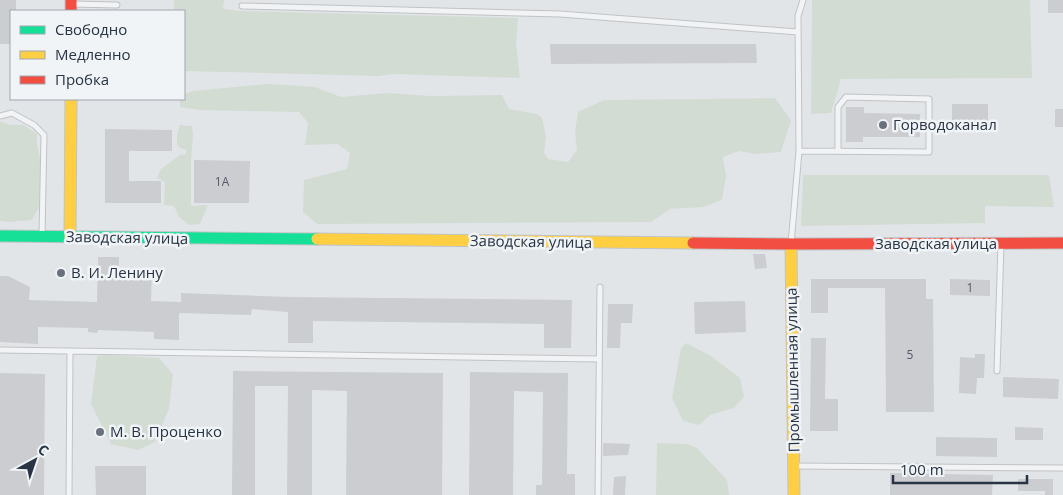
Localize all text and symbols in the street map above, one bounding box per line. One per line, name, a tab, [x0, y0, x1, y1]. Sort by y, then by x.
legend	[10, 10, 185, 100]
text: Свободно	[55, 19, 127, 39]
text: Медленно	[55, 44, 131, 64]
text: Пробка	[55, 69, 109, 89]
place label: Горводоканал	[893, 114, 997, 134]
marker: Горводоканал	[877, 119, 889, 131]
house number: 1А	[215, 173, 230, 190]
street label: Заводская улица	[66, 226, 188, 248]
street label: Заводская улица	[470, 230, 592, 252]
street label: Заводская улица	[875, 233, 997, 253]
place label: В. И. Ленину	[71, 262, 163, 282]
marker: В. И. Ленину	[55, 267, 67, 279]
house number: 1	[967, 279, 973, 296]
street label: Промышленная улица	[781, 287, 803, 453]
house number: 5	[907, 346, 914, 363]
place label: М. В. Проценко	[110, 421, 222, 441]
marker: М. В. Проценко	[94, 426, 106, 438]
north arrow	[10, 435, 60, 485]
text: С	[34, 440, 53, 460]
scale bar	[893, 452, 1027, 484]
text: 100 m	[900, 459, 944, 479]

